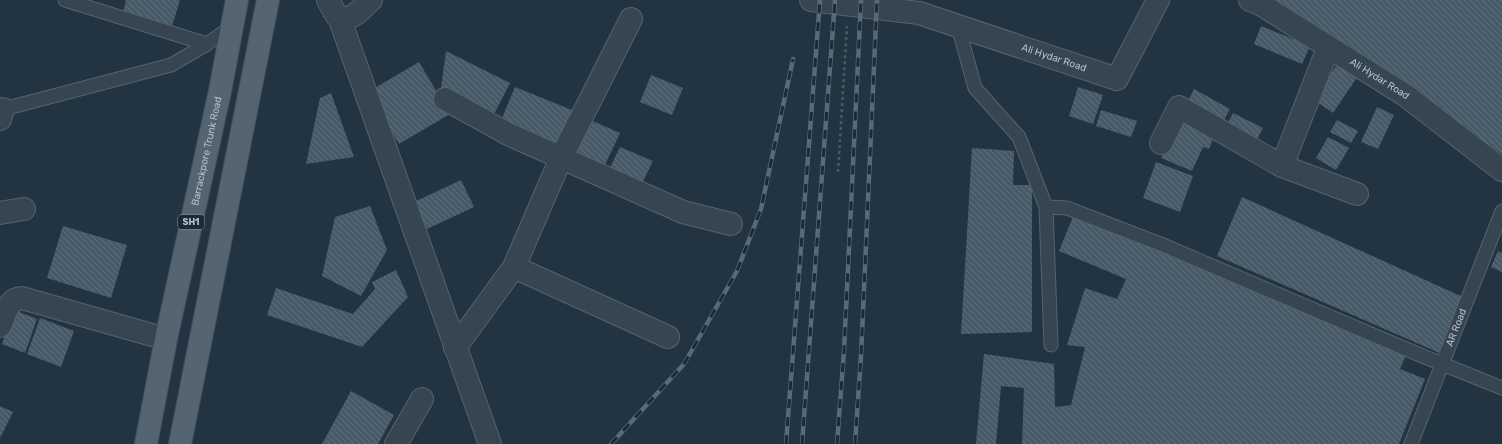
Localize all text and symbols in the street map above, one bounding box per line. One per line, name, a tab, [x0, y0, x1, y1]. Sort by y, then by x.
street label: Ali Hydar Road	[1020, 42, 1088, 74]
street label: Ali Hydar Road	[1348, 56, 1412, 102]
street label: Barrackpore Trunk Road	[189, 96, 225, 207]
road number: SH1	[178, 215, 204, 229]
street label: AR Road	[1444, 307, 1469, 348]

